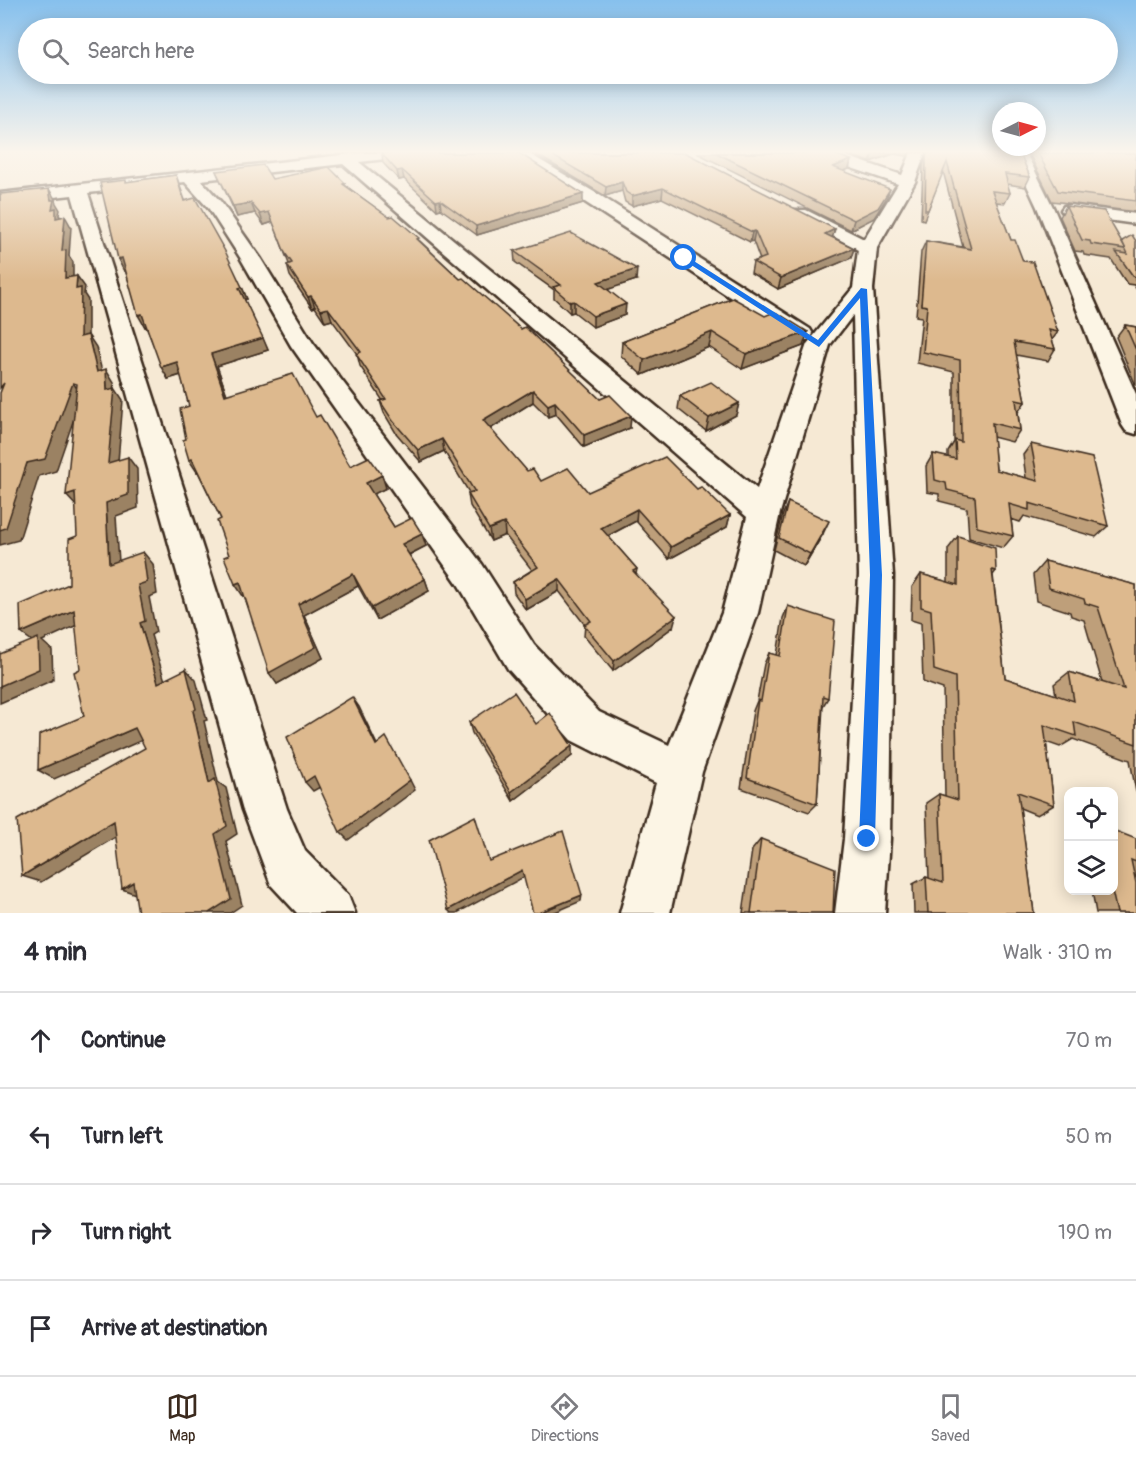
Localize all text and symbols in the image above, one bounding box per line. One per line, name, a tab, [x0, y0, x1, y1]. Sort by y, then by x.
search box	[18, 18, 1118, 84]
icon: search	[39, 35, 72, 68]
text: Search here	[87, 37, 194, 65]
north arrow	[992, 102, 1046, 156]
route start	[670, 244, 696, 270]
map controls	[1064, 787, 1118, 895]
button: locate	[1064, 787, 1118, 841]
route end	[853, 825, 879, 851]
button: layers	[1064, 841, 1118, 895]
text: 4 min	[24, 936, 87, 968]
text: Walk · 310 m	[1003, 940, 1112, 965]
icon: ahead	[24, 1024, 57, 1057]
text: Continue	[81, 1026, 165, 1054]
text: 70 m	[1066, 1028, 1112, 1053]
icon: left	[24, 1120, 57, 1153]
text: Turn left	[81, 1122, 163, 1150]
text: 50 m	[1065, 1124, 1112, 1149]
icon: right	[24, 1216, 57, 1249]
text: Turn right	[81, 1218, 171, 1246]
text: 190 m	[1058, 1220, 1112, 1245]
icon: arrive	[24, 1312, 57, 1345]
text: Arrive at destination	[81, 1314, 267, 1342]
tab: Map	[166, 1390, 199, 1446]
tab: Directions	[531, 1390, 599, 1446]
tab: Saved	[930, 1390, 970, 1446]

